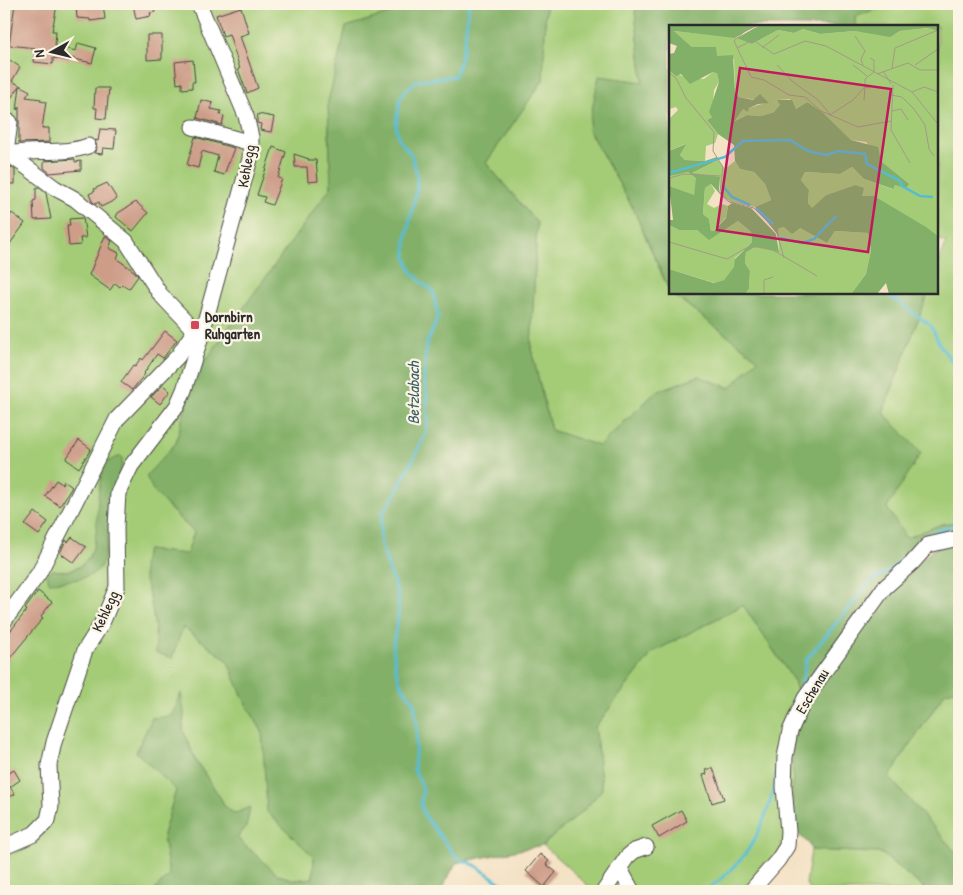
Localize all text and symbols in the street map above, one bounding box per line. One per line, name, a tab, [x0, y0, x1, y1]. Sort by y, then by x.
inset map	[669, 25, 938, 294]
north arrow	[28, 28, 78, 78]
text: N	[29, 48, 49, 59]
street label: Kehlegg	[232, 142, 260, 189]
place label: Dornbirn Ruhgarten	[205, 306, 261, 345]
marker: Dornbirn Ruhgarten	[189, 319, 201, 331]
water label: Betzlabach	[402, 360, 424, 425]
street label: Kehlegg	[86, 587, 124, 635]
street label: Eschenau	[790, 665, 834, 717]

